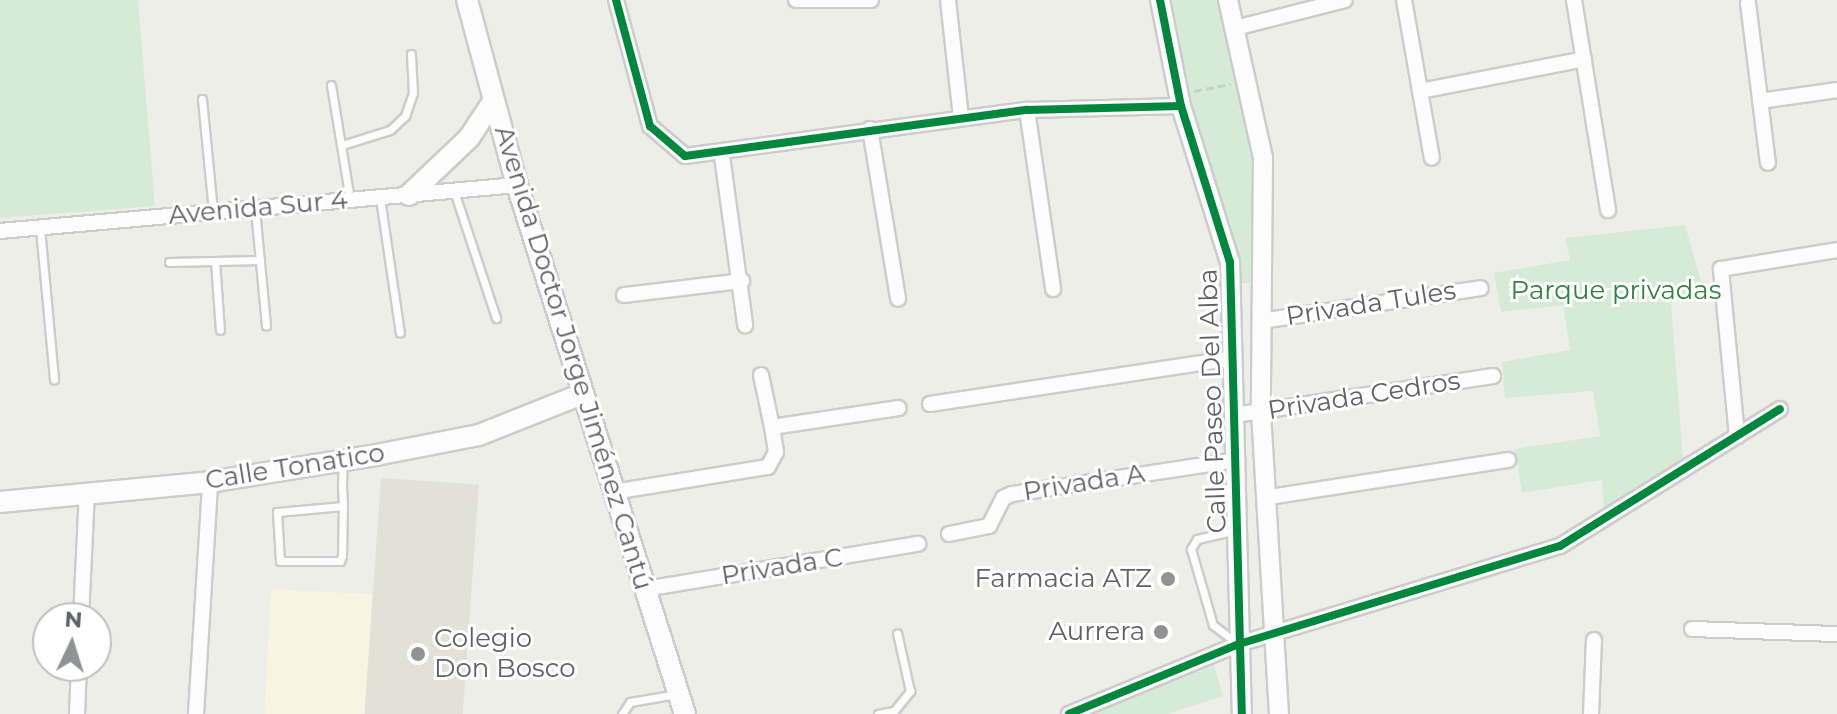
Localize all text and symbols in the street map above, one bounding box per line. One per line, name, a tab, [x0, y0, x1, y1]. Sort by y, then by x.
street label: Avenida Doctor Jorge Jiménez Cantú	[487, 122, 659, 594]
street label: Avenida Sur 4	[167, 185, 349, 231]
street label: Calle Paseo Del Alba	[1193, 268, 1233, 534]
street label: Privada Tules	[1284, 275, 1458, 333]
park label: Parque privadas	[1511, 275, 1721, 307]
street label: Privada Cedros	[1266, 365, 1462, 427]
street label: Calle Tonatico	[203, 437, 387, 497]
street label: Privada A	[1021, 458, 1147, 508]
street label: Privada C	[719, 542, 845, 592]
place label: Farmacia ATZ	[974, 563, 1152, 595]
marker: Farmacia ATZ	[1159, 570, 1177, 588]
north arrow	[32, 602, 112, 682]
text: N	[64, 605, 83, 634]
place label: Aurrera	[1048, 616, 1145, 648]
place label: Colegio Don Bosco	[434, 623, 575, 684]
marker: Aurrera	[1152, 623, 1170, 641]
marker: Colegio Don Bosco	[409, 645, 427, 663]

